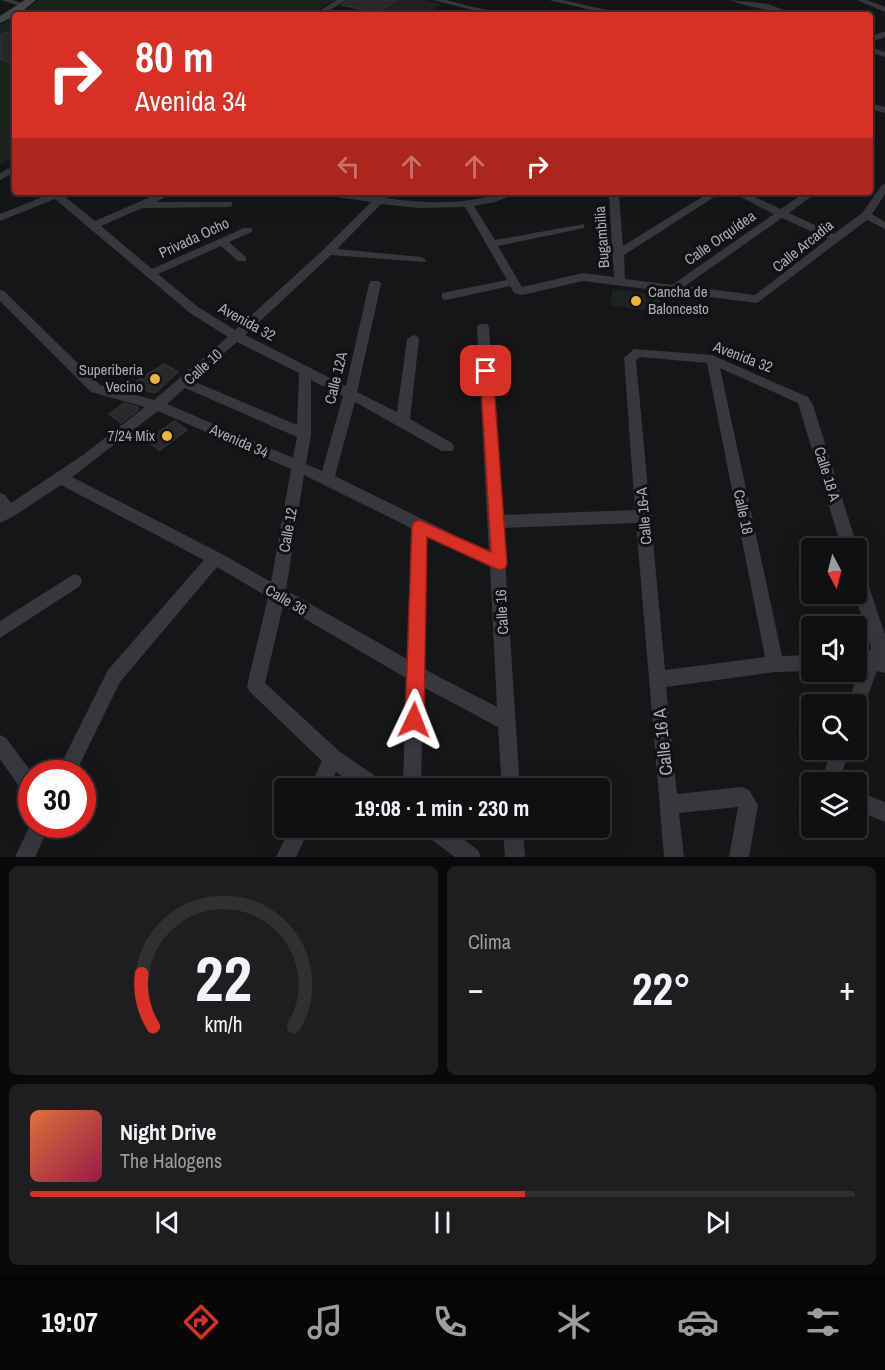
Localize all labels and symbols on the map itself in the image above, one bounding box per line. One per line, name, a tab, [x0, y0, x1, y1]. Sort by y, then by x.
street label: Bugambilia	[589, 205, 614, 269]
street label: Calle Orquídea	[680, 205, 760, 270]
street label: Privada Ocho	[155, 212, 232, 263]
street label: Calle Arcadia	[768, 214, 838, 277]
place label: Cancha de Baloncesto	[648, 281, 709, 319]
marker: Cancha de Baloncesto	[629, 294, 643, 308]
street label: Avenida 32	[214, 297, 280, 346]
street label: Avenida 32	[710, 335, 776, 378]
street label: Calle 10	[179, 344, 227, 390]
pin	[460, 345, 511, 396]
street label: Calle 12A	[319, 349, 352, 406]
place label: Superiberia Vecino	[79, 359, 143, 397]
marker: Superiberia Vecino	[148, 372, 162, 386]
street label: Avenida 34	[206, 418, 272, 463]
place label: 7/24 Mix	[108, 425, 156, 446]
marker: 7/24 Mix	[160, 429, 174, 443]
street label: Calle 18 A	[809, 444, 846, 504]
street label: Calle 16-A	[630, 486, 656, 546]
street label: Calle 18	[729, 488, 758, 536]
street label: Calle 12	[273, 506, 302, 554]
north arrow	[801, 538, 867, 604]
street label: Calle 36	[261, 579, 311, 620]
street label: Calle 16	[490, 589, 513, 635]
position arrow	[382, 688, 446, 752]
street label: Calle 16 A	[647, 707, 678, 777]
speed limit sign: 30	[18, 760, 96, 838]

